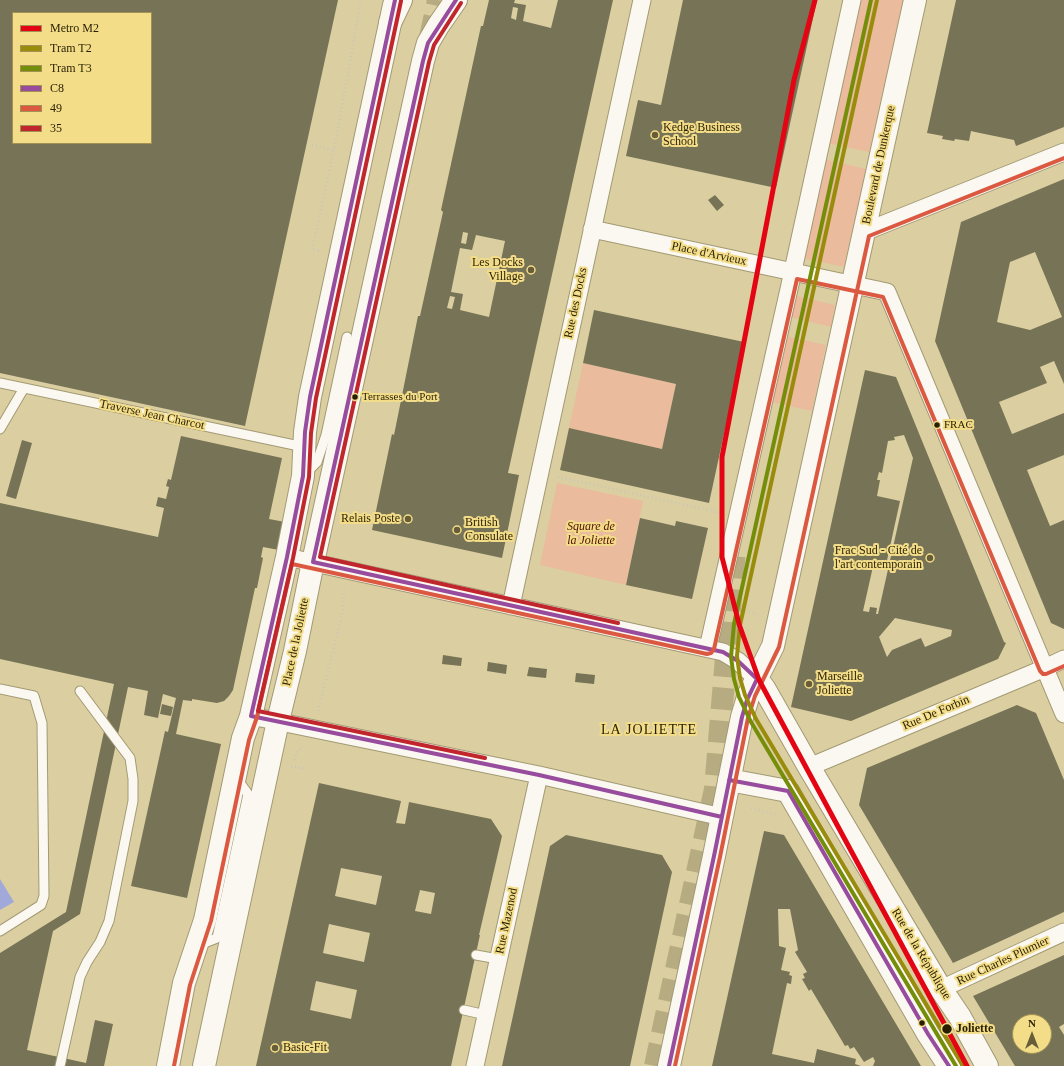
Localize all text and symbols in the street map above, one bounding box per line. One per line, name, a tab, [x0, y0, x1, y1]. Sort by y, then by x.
legend	[12, 12, 152, 144]
text: Metro M2	[50, 21, 99, 35]
text: Tram T2	[50, 41, 92, 55]
text: Tram T3	[50, 61, 92, 75]
text: C8	[50, 81, 64, 95]
text: 49	[50, 101, 62, 115]
street label: Boulevard de Dunkerque	[859, 105, 899, 225]
text: 35	[50, 121, 62, 135]
place label: Kedge Business School	[663, 121, 740, 149]
marker: Kedge Business School	[650, 130, 660, 140]
street label: Place d'Arvieux	[670, 239, 748, 269]
place label: Les Docks Village	[472, 256, 523, 284]
marker: Les Docks Village	[526, 265, 536, 275]
street label: Rue des Docks	[561, 266, 591, 340]
place label: Terrasses du Port	[362, 390, 438, 404]
marker: Terrasses du Port	[350, 392, 360, 402]
street label: Traverse Jean Charcot	[98, 397, 206, 433]
place label: FRAC	[944, 418, 973, 432]
marker: FRAC	[932, 420, 942, 430]
place label: Relais Poste	[341, 512, 400, 526]
marker: Relais Poste	[403, 514, 413, 524]
place label: British Consulate	[465, 516, 513, 544]
park label: Square de la Joliette	[567, 520, 615, 548]
marker: British Consulate	[452, 525, 462, 535]
place label: Frac Sud - Cité de l'art contemporain	[835, 544, 922, 572]
marker: Frac Sud - Cité de l'art contemporain	[925, 553, 935, 563]
street label: Place de la Joliette	[280, 597, 312, 687]
place label: Marseille Joliette	[817, 670, 862, 698]
marker: Marseille Joliette	[804, 679, 814, 689]
street label: Rue De Forbin	[900, 692, 972, 734]
district label: LA JOLIETTE	[601, 722, 697, 738]
street label: Rue Mazenod	[493, 887, 521, 955]
street label: Rue de la République	[888, 906, 954, 1002]
street label: Rue Charles Plumier	[955, 933, 1051, 989]
north arrow	[1012, 1014, 1052, 1054]
text: N	[1028, 1017, 1036, 1029]
unlabelled marker	[917, 1018, 927, 1028]
marker: Joliette	[940, 1022, 954, 1036]
place label: Joliette	[956, 1022, 993, 1036]
place label: Basic-Fit	[283, 1041, 327, 1055]
marker: Basic-Fit	[270, 1043, 280, 1053]

